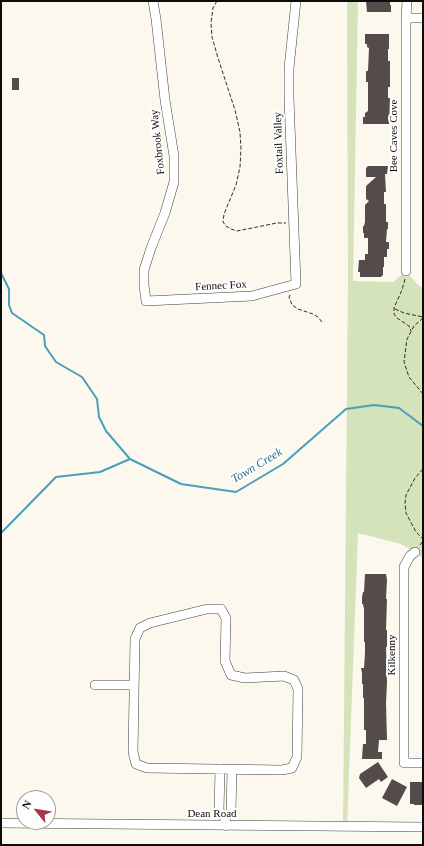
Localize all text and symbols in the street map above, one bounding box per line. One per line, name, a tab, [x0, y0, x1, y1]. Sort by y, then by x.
street label: Bee Caves Cove	[387, 100, 401, 172]
street label: Foxbrook Way	[148, 109, 168, 175]
street label: Foxtail Valley	[271, 112, 287, 174]
street label: Fennec Fox	[195, 278, 247, 294]
water label: Town Creek	[229, 445, 285, 487]
street label: Kilkenny	[385, 635, 399, 675]
north arrow	[16, 790, 56, 830]
text: N	[19, 798, 34, 811]
street label: Dean Road	[187, 807, 237, 821]

